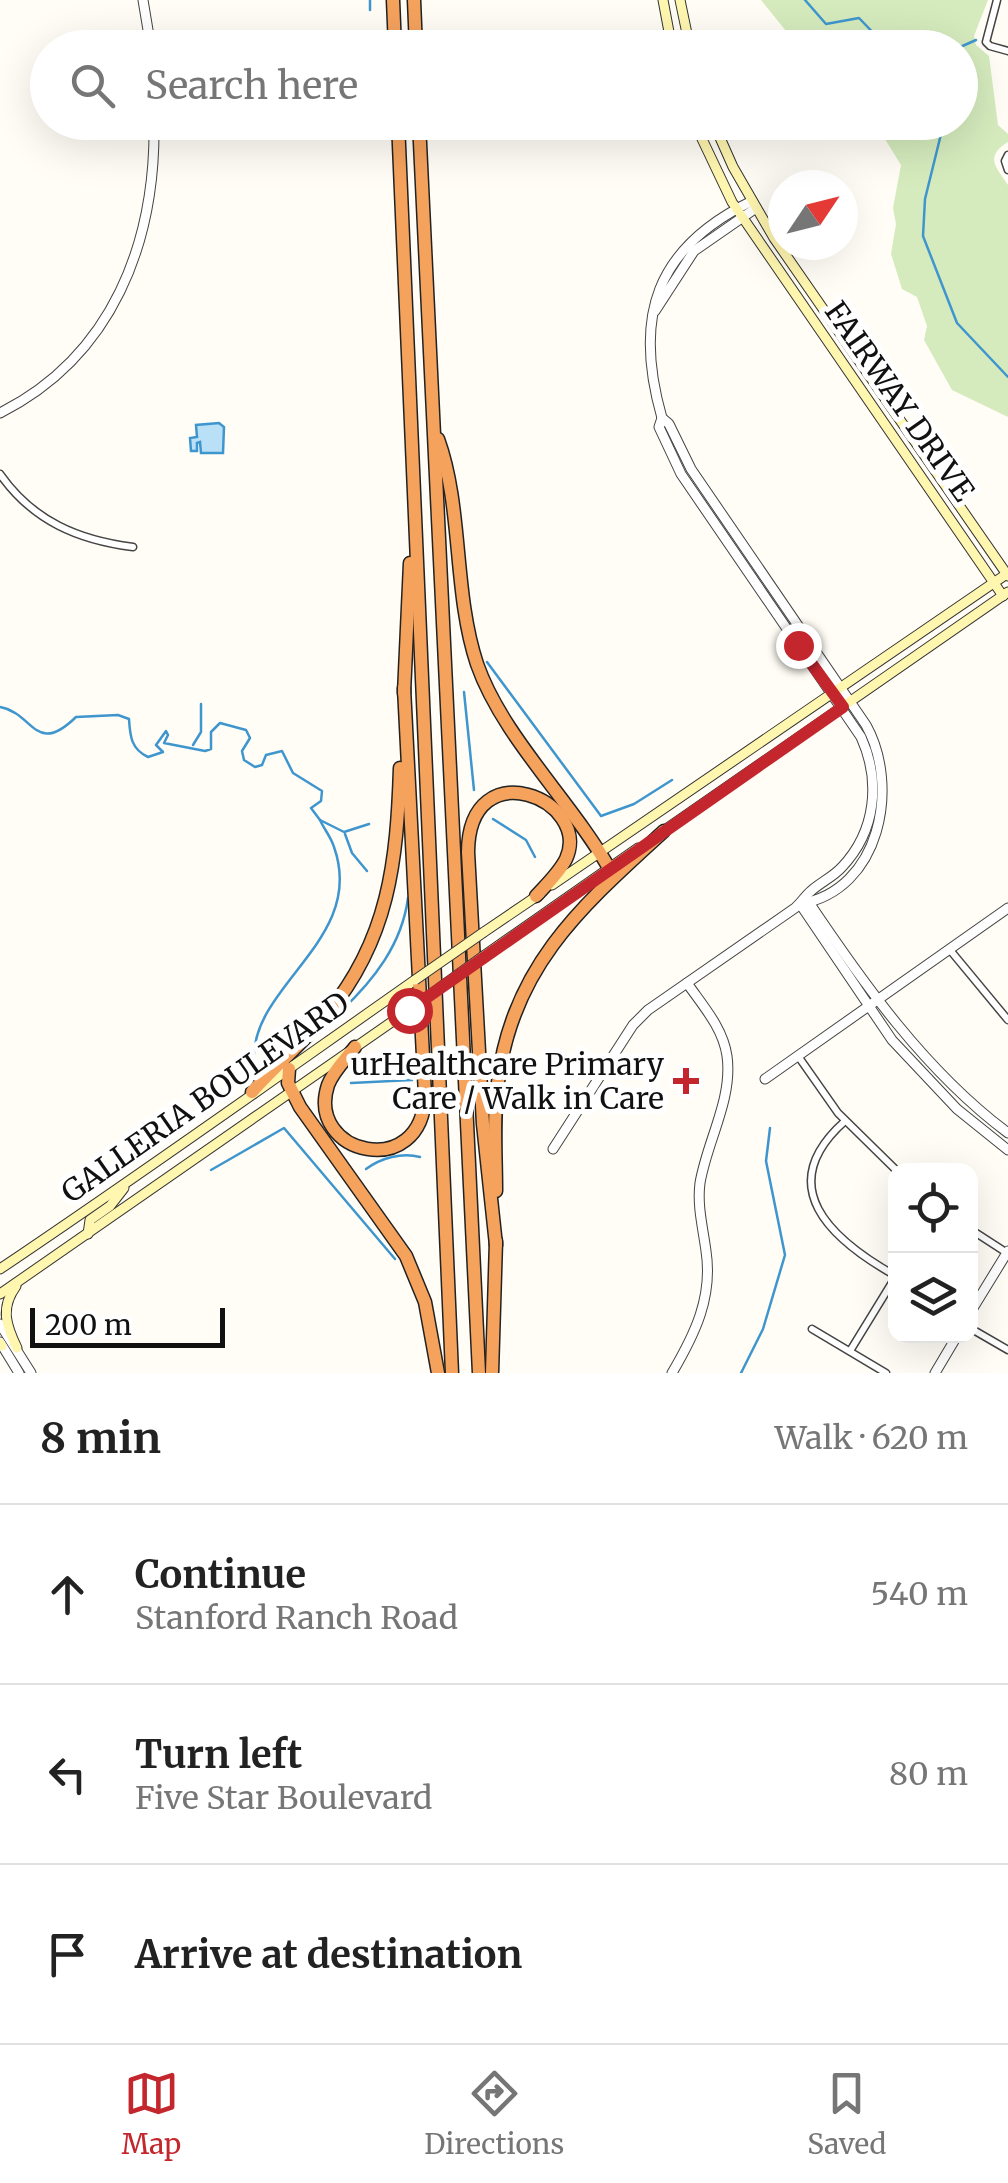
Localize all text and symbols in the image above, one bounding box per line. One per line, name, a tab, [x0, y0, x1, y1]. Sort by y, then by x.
search box	[30, 30, 978, 140]
icon: search	[65, 58, 120, 113]
text: Search here	[145, 62, 358, 109]
north arrow	[768, 170, 858, 260]
street label: FAIRWAY DRIVE	[817, 294, 983, 508]
route end	[776, 623, 822, 669]
street label: GALLERIA BOULEVARD	[54, 983, 356, 1211]
route start	[387, 988, 433, 1034]
place label: urHealthcare Primary Care / Walk in Care	[351, 1045, 665, 1117]
marker: urHealthcare Primary Care / Walk in Care	[673, 1068, 699, 1094]
map controls	[888, 1163, 978, 1343]
button: locate	[888, 1163, 978, 1253]
button: layers	[888, 1253, 978, 1343]
scale bar	[30, 1303, 225, 1348]
text: 200 m	[45, 1307, 132, 1343]
text: 8 min	[40, 1412, 161, 1464]
text: Walk · 620 m	[775, 1418, 968, 1458]
text: Continue	[135, 1551, 306, 1598]
icon: ahead	[40, 1567, 95, 1622]
text: 540 m	[871, 1574, 968, 1614]
text: Stanford Ranch Road	[135, 1598, 458, 1638]
text: Turn left	[135, 1731, 302, 1778]
icon: left	[40, 1747, 95, 1802]
text: 80 m	[889, 1754, 968, 1794]
text: Five Star Boulevard	[135, 1778, 432, 1818]
icon: arrive	[40, 1927, 95, 1982]
text: Arrive at destination	[135, 1931, 522, 1978]
tab: Map	[121, 2066, 181, 2162]
tab: Directions	[424, 2066, 564, 2162]
tab: Saved	[807, 2066, 886, 2162]

